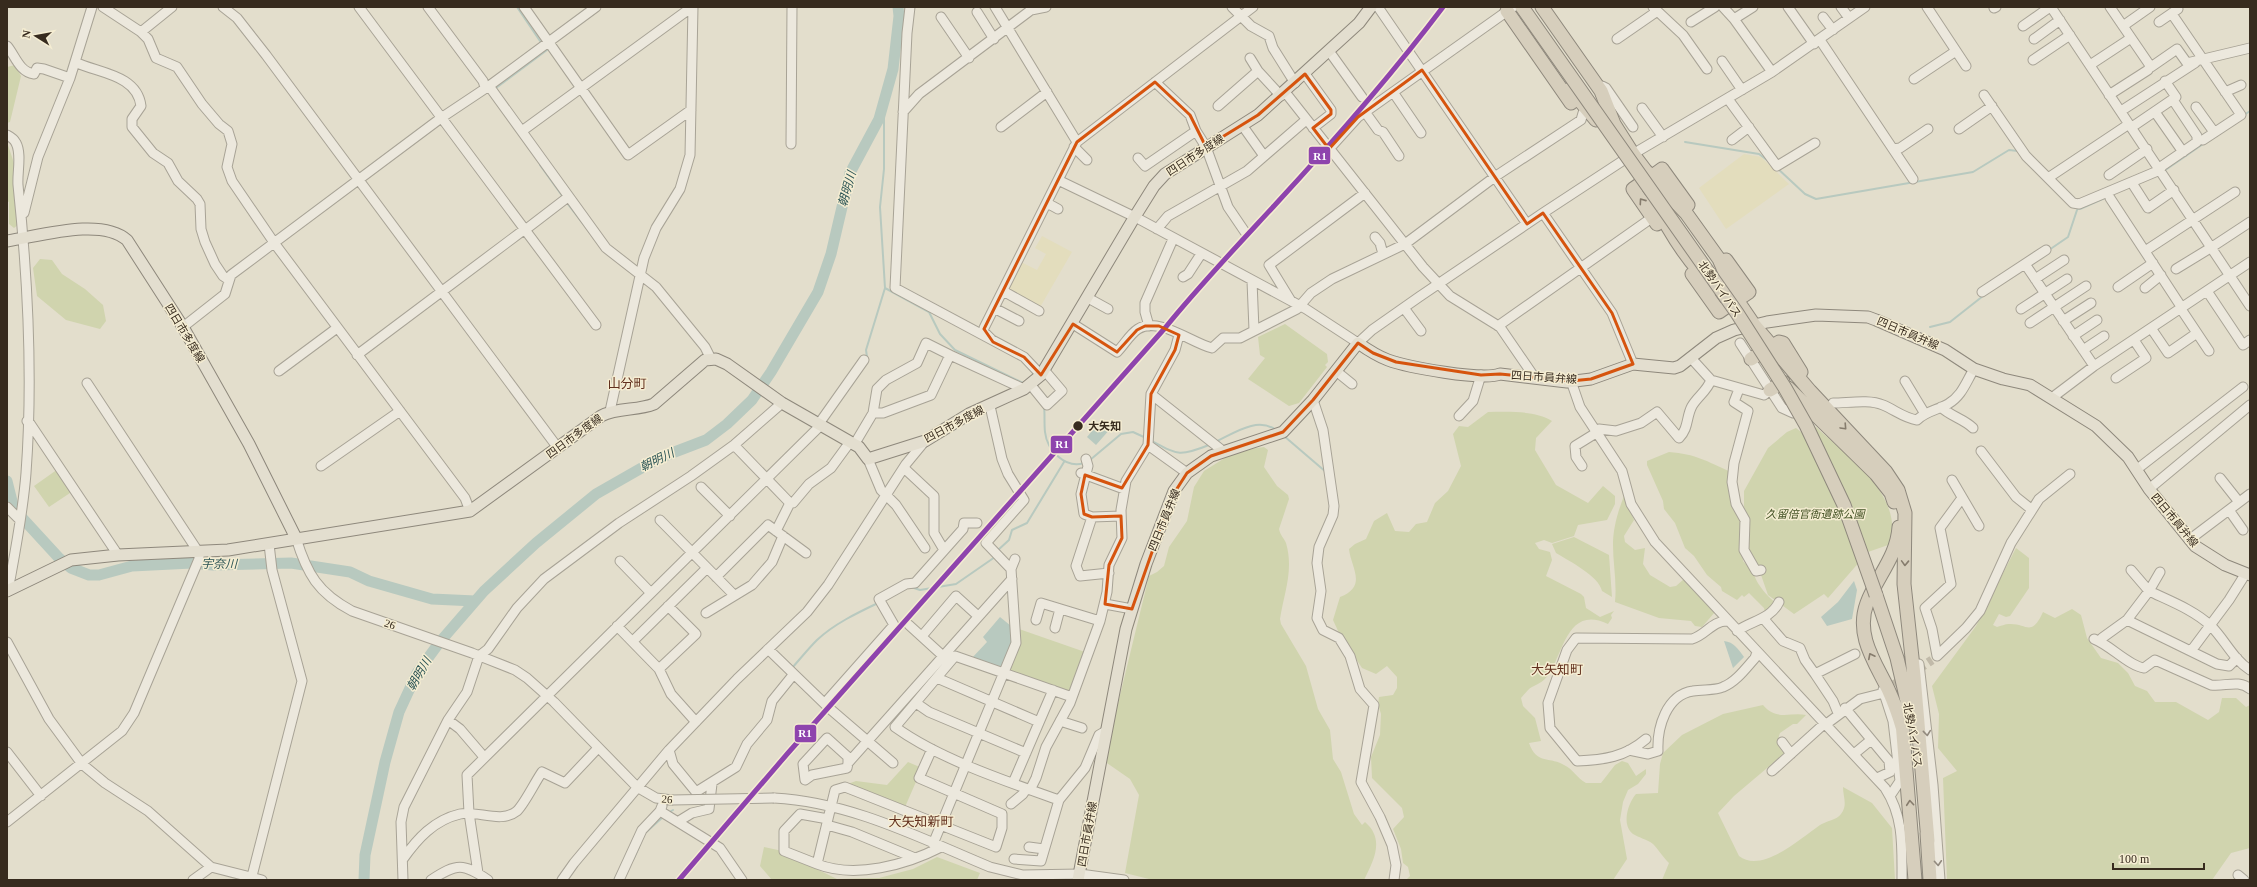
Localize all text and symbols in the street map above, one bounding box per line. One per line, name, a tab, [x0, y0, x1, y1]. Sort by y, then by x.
north arrow	[16, 16, 56, 56]
text: N	[20, 29, 33, 39]
street label: 四日市多度線	[1164, 132, 1226, 178]
line badge: R1	[1308, 146, 1331, 165]
text: R1	[1313, 150, 1327, 162]
water label: 朝明川	[835, 168, 859, 208]
one-way arrow	[1640, 199, 1647, 206]
street label: 北勢バイパス	[1696, 259, 1744, 319]
street label: 四日市多度線	[163, 302, 207, 364]
street label: 四日市員弁線	[1875, 315, 1941, 351]
street label: 四日市員弁線	[1511, 369, 1577, 385]
district label: 山分町	[607, 376, 647, 391]
street label: 四日市多度線	[922, 403, 986, 445]
street label: 四日市多度線	[544, 412, 604, 460]
marker: 大矢知	[1071, 419, 1085, 433]
place label: 大矢知	[1088, 420, 1121, 432]
one-way arrow	[1839, 422, 1847, 430]
line badge: R1	[1050, 435, 1073, 454]
text: R1	[1055, 438, 1069, 450]
water label: 朝明川	[638, 445, 678, 474]
street label: 四日市員弁線	[1146, 487, 1182, 553]
street label: 四日市員弁線	[2149, 491, 2201, 549]
park label: 久留倍官衙遺跡公園	[1766, 508, 1866, 520]
water label: 宇奈川	[201, 557, 239, 571]
one-way arrow	[1900, 560, 1909, 566]
street label: 26	[383, 617, 398, 632]
one-way arrow	[1868, 652, 1876, 660]
water label: 朝明川	[404, 653, 435, 693]
district label: 大矢知町	[1531, 662, 1583, 677]
street label: 北勢バイパス	[1901, 702, 1925, 768]
line badge: R1	[794, 724, 817, 743]
text: R1	[798, 727, 812, 739]
one-way arrow	[1923, 730, 1932, 736]
street label: 26	[661, 793, 673, 805]
street label: 四日市員弁線	[1075, 800, 1099, 868]
one-way arrow	[1906, 800, 1915, 806]
district label: 大矢知新町	[888, 814, 954, 829]
scale bar	[2113, 845, 2204, 871]
text: 100 m	[2119, 852, 2150, 866]
one-way arrow	[1934, 860, 1943, 866]

